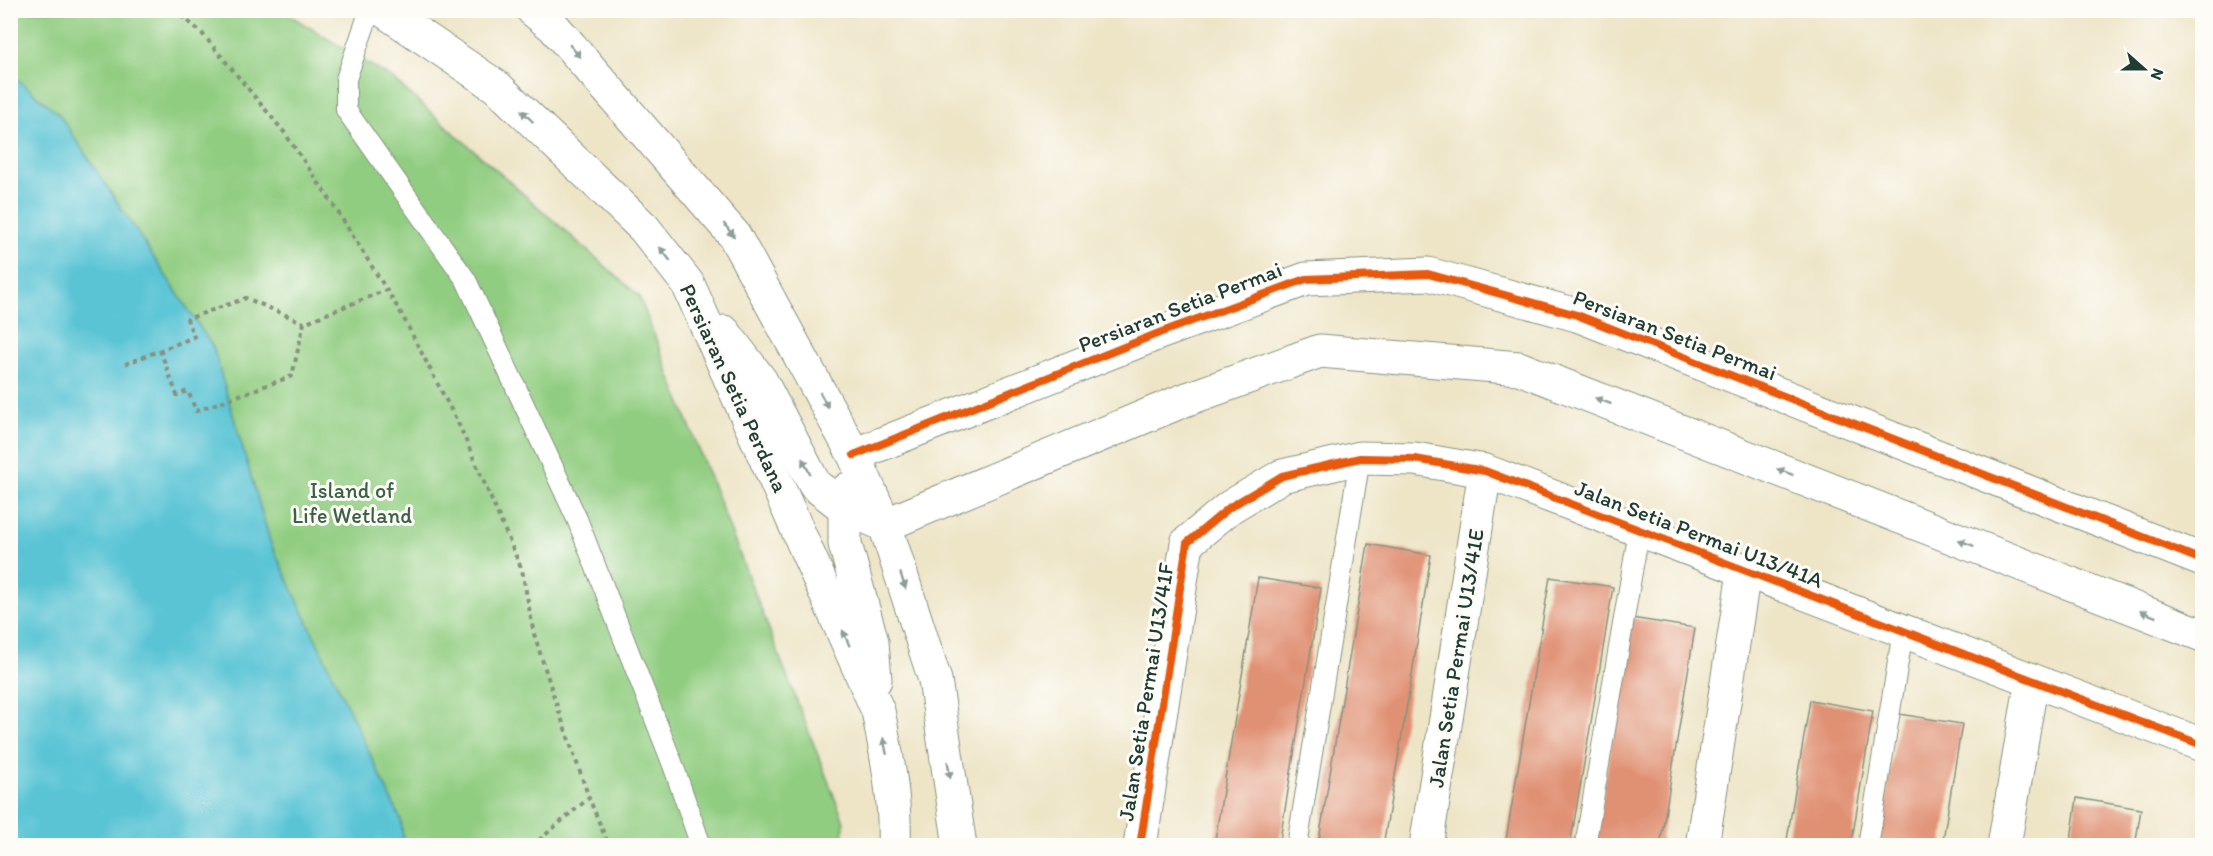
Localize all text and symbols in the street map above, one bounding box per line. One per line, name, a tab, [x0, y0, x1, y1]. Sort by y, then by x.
north arrow	[2114, 39, 2174, 99]
one-way arrow	[568, 43, 581, 58]
text: N	[2147, 66, 2168, 83]
one-way arrow	[520, 110, 534, 124]
one-way arrow	[723, 223, 735, 238]
one-way arrow	[659, 247, 671, 262]
street label: Persiaran Setia Permai	[1074, 256, 1286, 358]
street label: Persiaran Setia Perdana	[674, 279, 794, 497]
street label: Persiaran Setia Permai	[1569, 284, 1781, 386]
one-way arrow	[819, 392, 829, 409]
one-way arrow	[1594, 396, 1612, 405]
one-way arrow	[801, 458, 810, 475]
one-way arrow	[1775, 467, 1793, 477]
street label: Jalan Setia Permai U13/41A	[1571, 474, 1827, 594]
park label: Island of Life Wetland	[292, 477, 412, 529]
street label: Jalan Setia Permai U13/41E	[1422, 527, 1490, 789]
one-way arrow	[1957, 538, 1975, 548]
street label: Jalan Setia Permai U13/41F	[1112, 560, 1180, 823]
one-way arrow	[899, 572, 908, 590]
one-way arrow	[2139, 608, 2157, 618]
one-way arrow	[841, 629, 851, 647]
one-way arrow	[880, 736, 889, 755]
one-way arrow	[944, 760, 953, 779]

